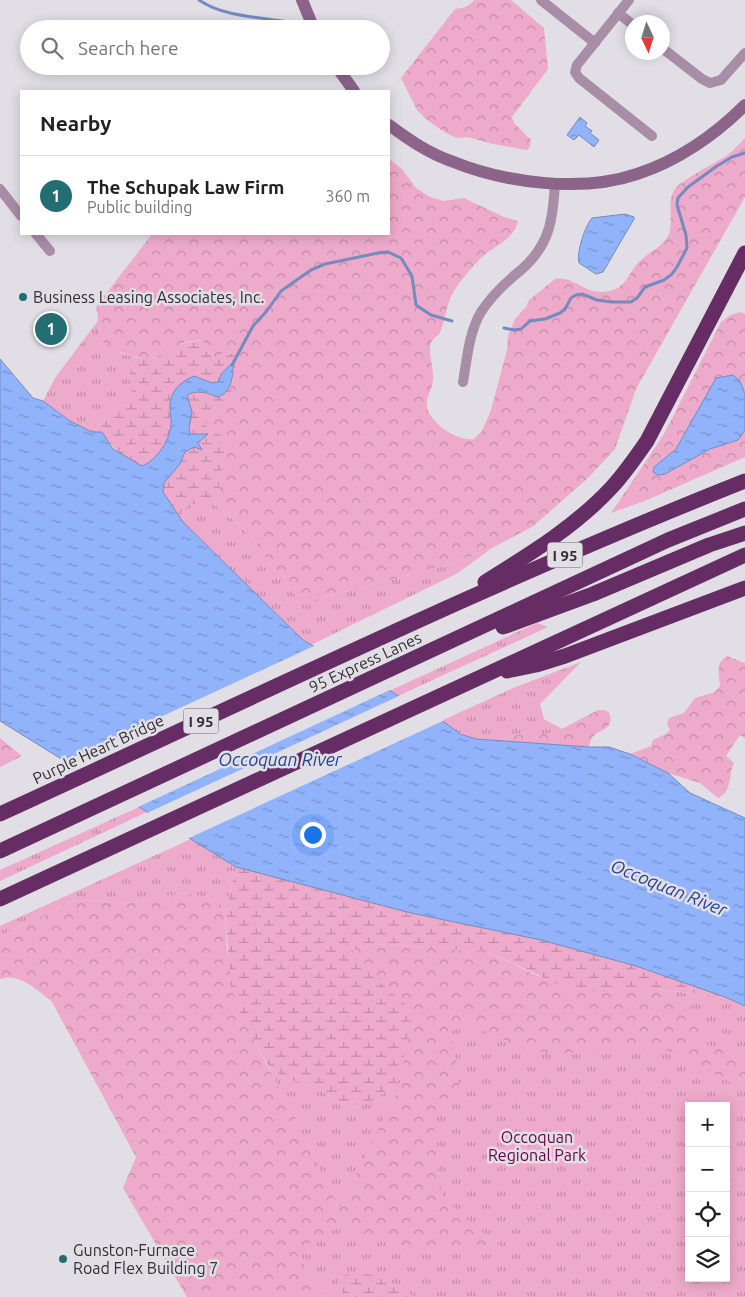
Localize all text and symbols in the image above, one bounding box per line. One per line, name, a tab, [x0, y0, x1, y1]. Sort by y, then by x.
north arrow	[625, 15, 670, 60]
search box	[20, 20, 390, 75]
icon: search	[38, 34, 66, 62]
text: Search here	[78, 37, 178, 59]
text: Nearby	[40, 111, 111, 135]
text: The Schupak Law Firm	[87, 176, 284, 198]
text: 1	[51, 187, 61, 205]
text: 360 m	[325, 187, 370, 205]
text: Public building	[87, 198, 192, 216]
place label: Business Leasing Associates, Inc.	[33, 288, 265, 306]
marker: Business Leasing Associates, Inc.	[17, 291, 29, 303]
pin: 1	[35, 310, 67, 348]
road number: I 95	[548, 542, 582, 568]
street label: 95 Express Lanes	[306, 628, 424, 696]
road number: I 95	[184, 708, 218, 734]
street label: Purple Heart Bridge	[30, 711, 166, 787]
water label: Occoquan River	[218, 749, 343, 769]
your location	[300, 822, 326, 848]
water label: Occoquan River	[608, 855, 731, 920]
map controls	[685, 1102, 730, 1282]
button: +	[685, 1102, 730, 1147]
park label: Occoquan Regional Park	[488, 1128, 586, 1164]
button: −	[685, 1147, 730, 1192]
button: locate	[685, 1192, 730, 1237]
button: layers	[685, 1237, 730, 1282]
place label: Gunston-Furnace Road Flex Building 7	[73, 1241, 218, 1277]
marker: Gunston-Furnace Road Flex Building 7	[57, 1253, 69, 1265]

